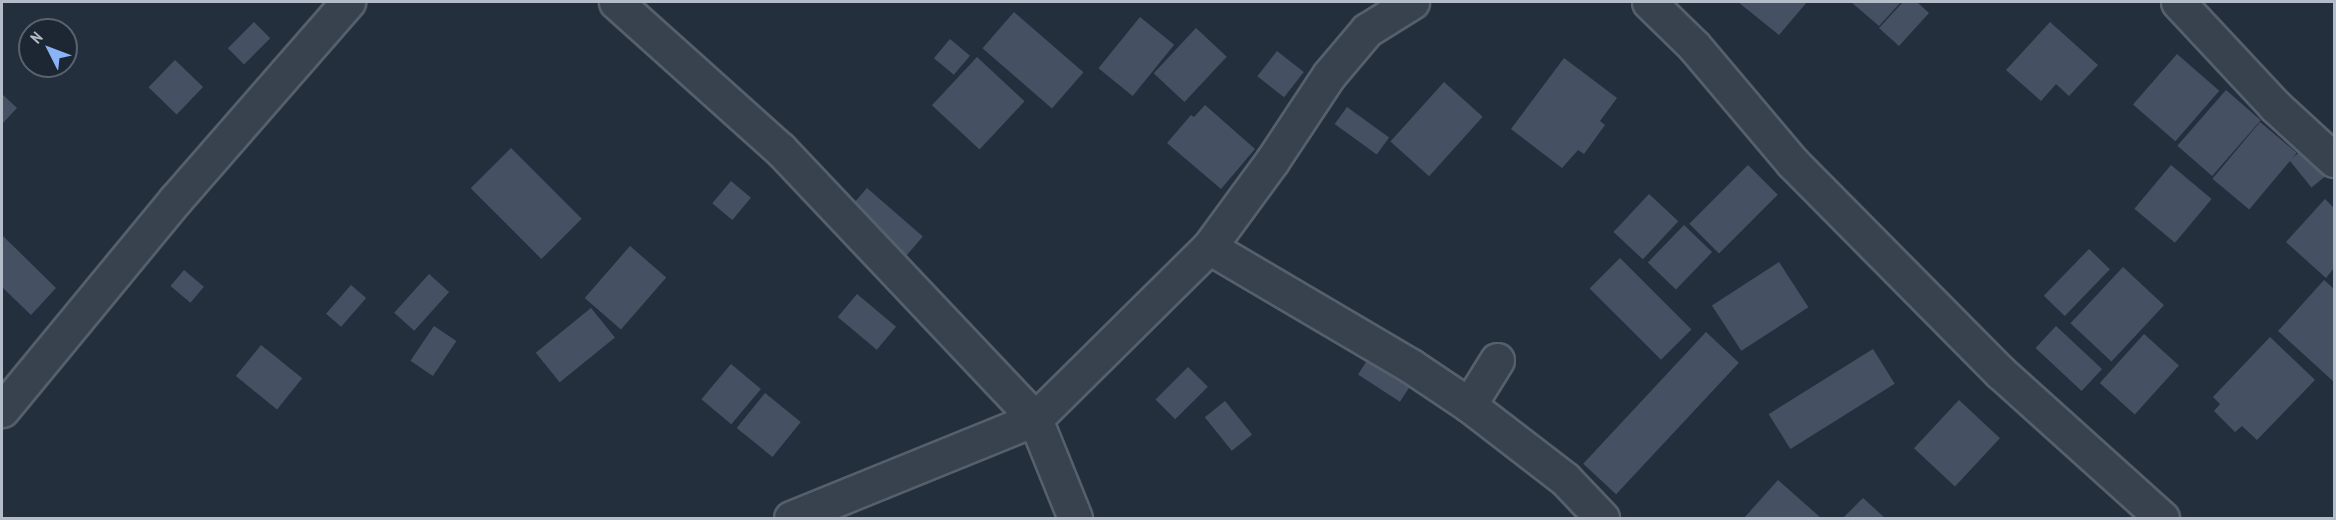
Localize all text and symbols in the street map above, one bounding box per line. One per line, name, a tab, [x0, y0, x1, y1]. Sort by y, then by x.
north arrow	[18, 18, 78, 78]
text: N	[26, 27, 46, 47]

